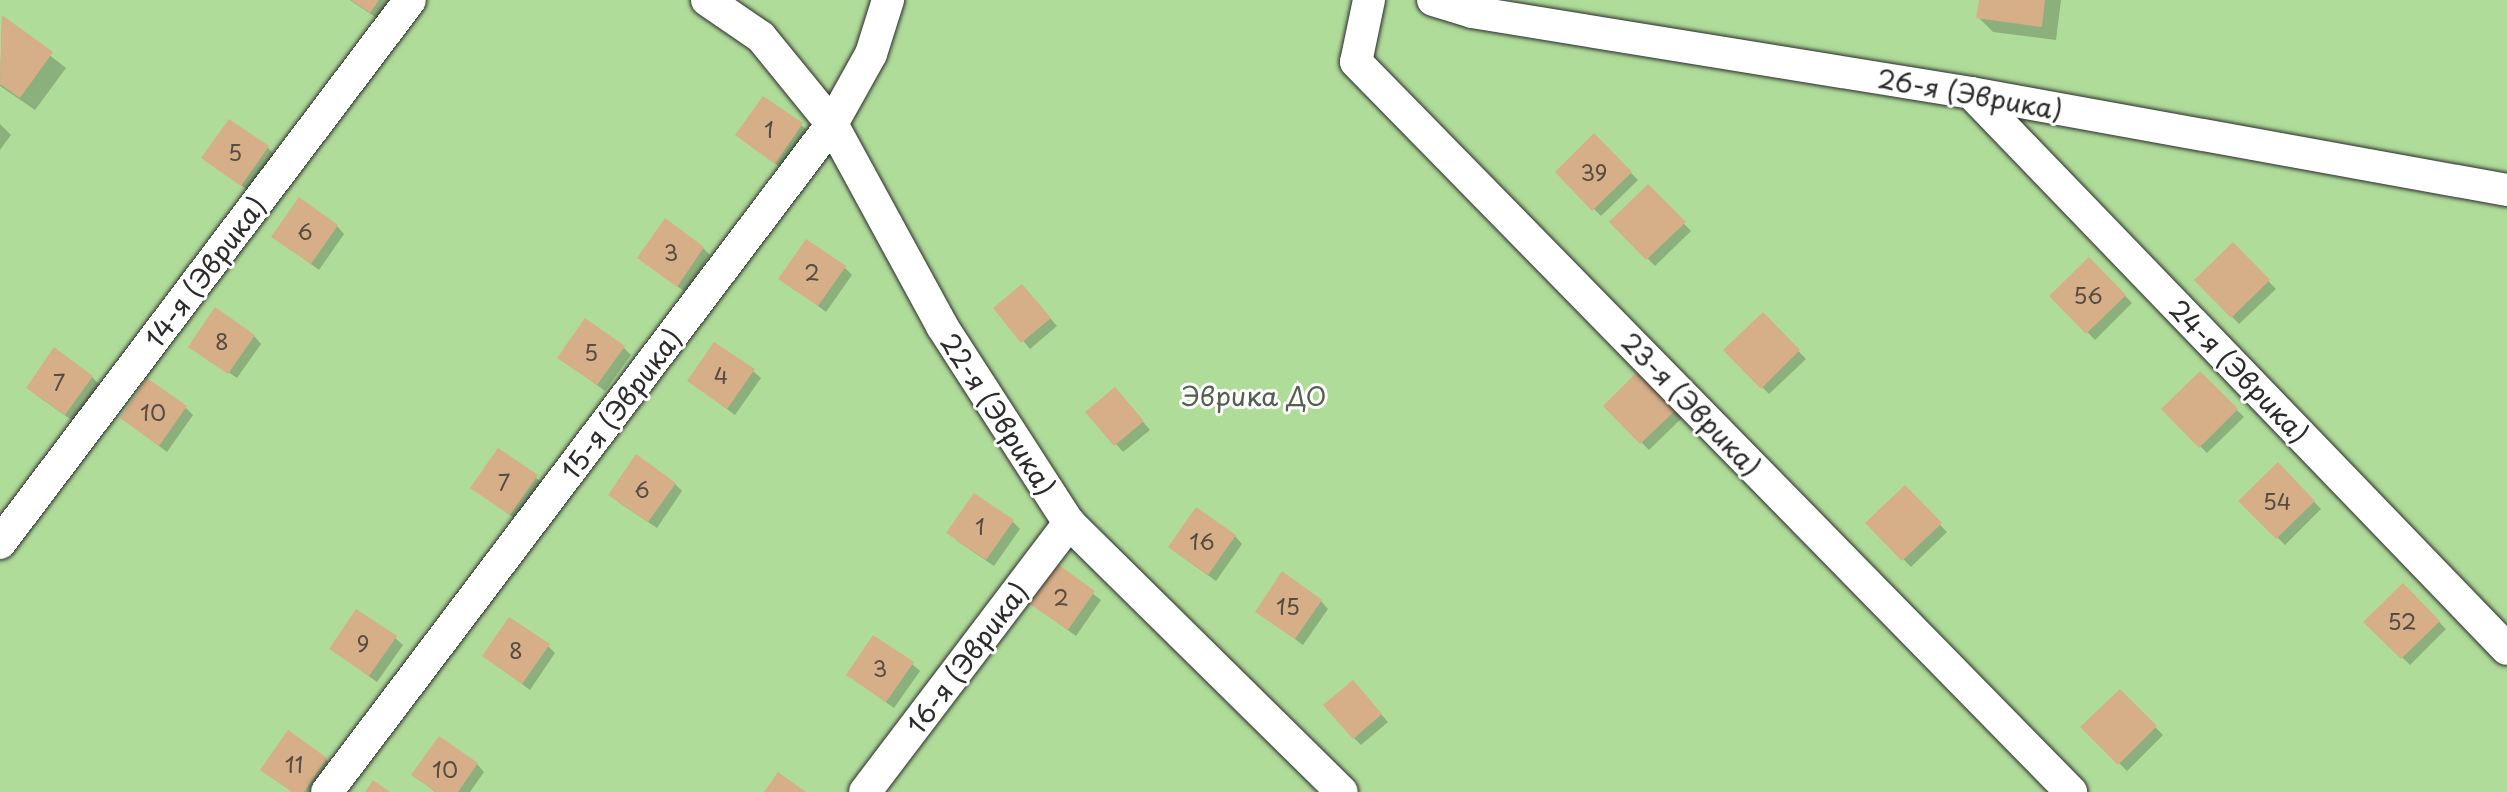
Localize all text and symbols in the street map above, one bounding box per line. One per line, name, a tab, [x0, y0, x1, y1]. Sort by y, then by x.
street label: 26-я (Эврика)	[1875, 62, 2065, 126]
house number: 1	[764, 116, 774, 142]
house number: 5	[228, 139, 242, 165]
house number: 39	[1581, 159, 1607, 185]
street label: 14-я (Эврика)	[138, 190, 272, 354]
house number: 6	[297, 218, 313, 244]
house number: 3	[664, 239, 678, 265]
house number: 2	[804, 259, 820, 285]
house number: 56	[2073, 282, 2103, 308]
street label: 24-я (Эврика)	[2163, 293, 2315, 449]
street label: 15-я (Эврика)	[554, 323, 688, 485]
street label: 23-я (Эврика)	[1615, 326, 1767, 482]
street label: 22-я (Эврика)	[934, 327, 1062, 501]
house number: 8	[215, 328, 229, 354]
house number: 5	[584, 339, 598, 365]
house number: 4	[714, 362, 728, 388]
house number: 7	[53, 369, 65, 395]
park label: Эврика ДО	[1181, 380, 1327, 412]
house number: 10	[140, 399, 166, 425]
house number: 7	[498, 469, 510, 495]
house number: 6	[634, 476, 650, 502]
house number: 54	[2263, 488, 2291, 514]
house number: 1	[975, 513, 985, 539]
house number: 16	[1189, 528, 1215, 554]
street label: 16-я (Эврика)	[900, 576, 1034, 740]
house number: 2	[1053, 584, 1069, 610]
house number: 15	[1276, 593, 1300, 619]
house number: 52	[2387, 608, 2417, 634]
house number: 9	[357, 630, 369, 656]
house number: 8	[509, 637, 523, 663]
house number: 3	[873, 655, 887, 681]
house number: 11	[285, 751, 303, 777]
house number: 10	[432, 756, 458, 782]

